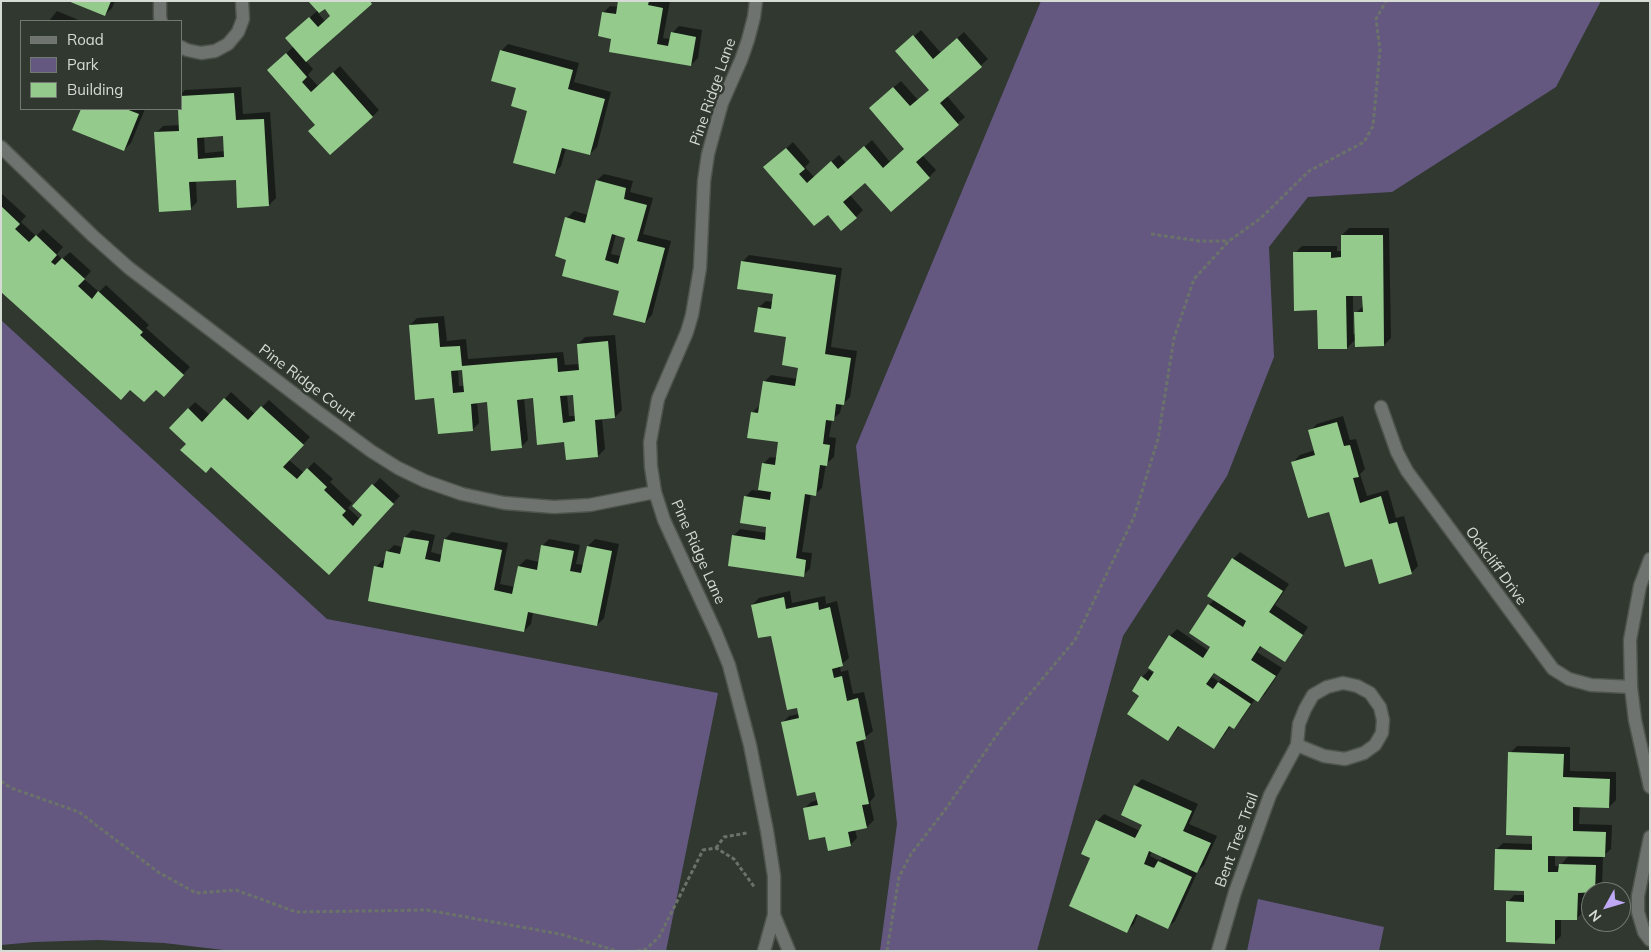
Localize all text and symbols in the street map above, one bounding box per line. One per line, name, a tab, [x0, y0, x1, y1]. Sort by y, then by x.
legend	[20, 20, 182, 110]
text: Road	[67, 30, 104, 49]
street label: Pine Ridge Lane	[686, 36, 740, 148]
text: Park	[67, 55, 99, 74]
text: Building	[67, 80, 123, 99]
street label: Pine Ridge Court	[255, 341, 359, 425]
street label: Pine Ridge Lane	[667, 497, 729, 607]
street label: Oakcliff Drive	[1461, 523, 1531, 609]
street label: Bent Tree Trail	[1212, 790, 1262, 890]
north arrow	[1581, 882, 1631, 932]
text: N	[1585, 906, 1605, 926]

